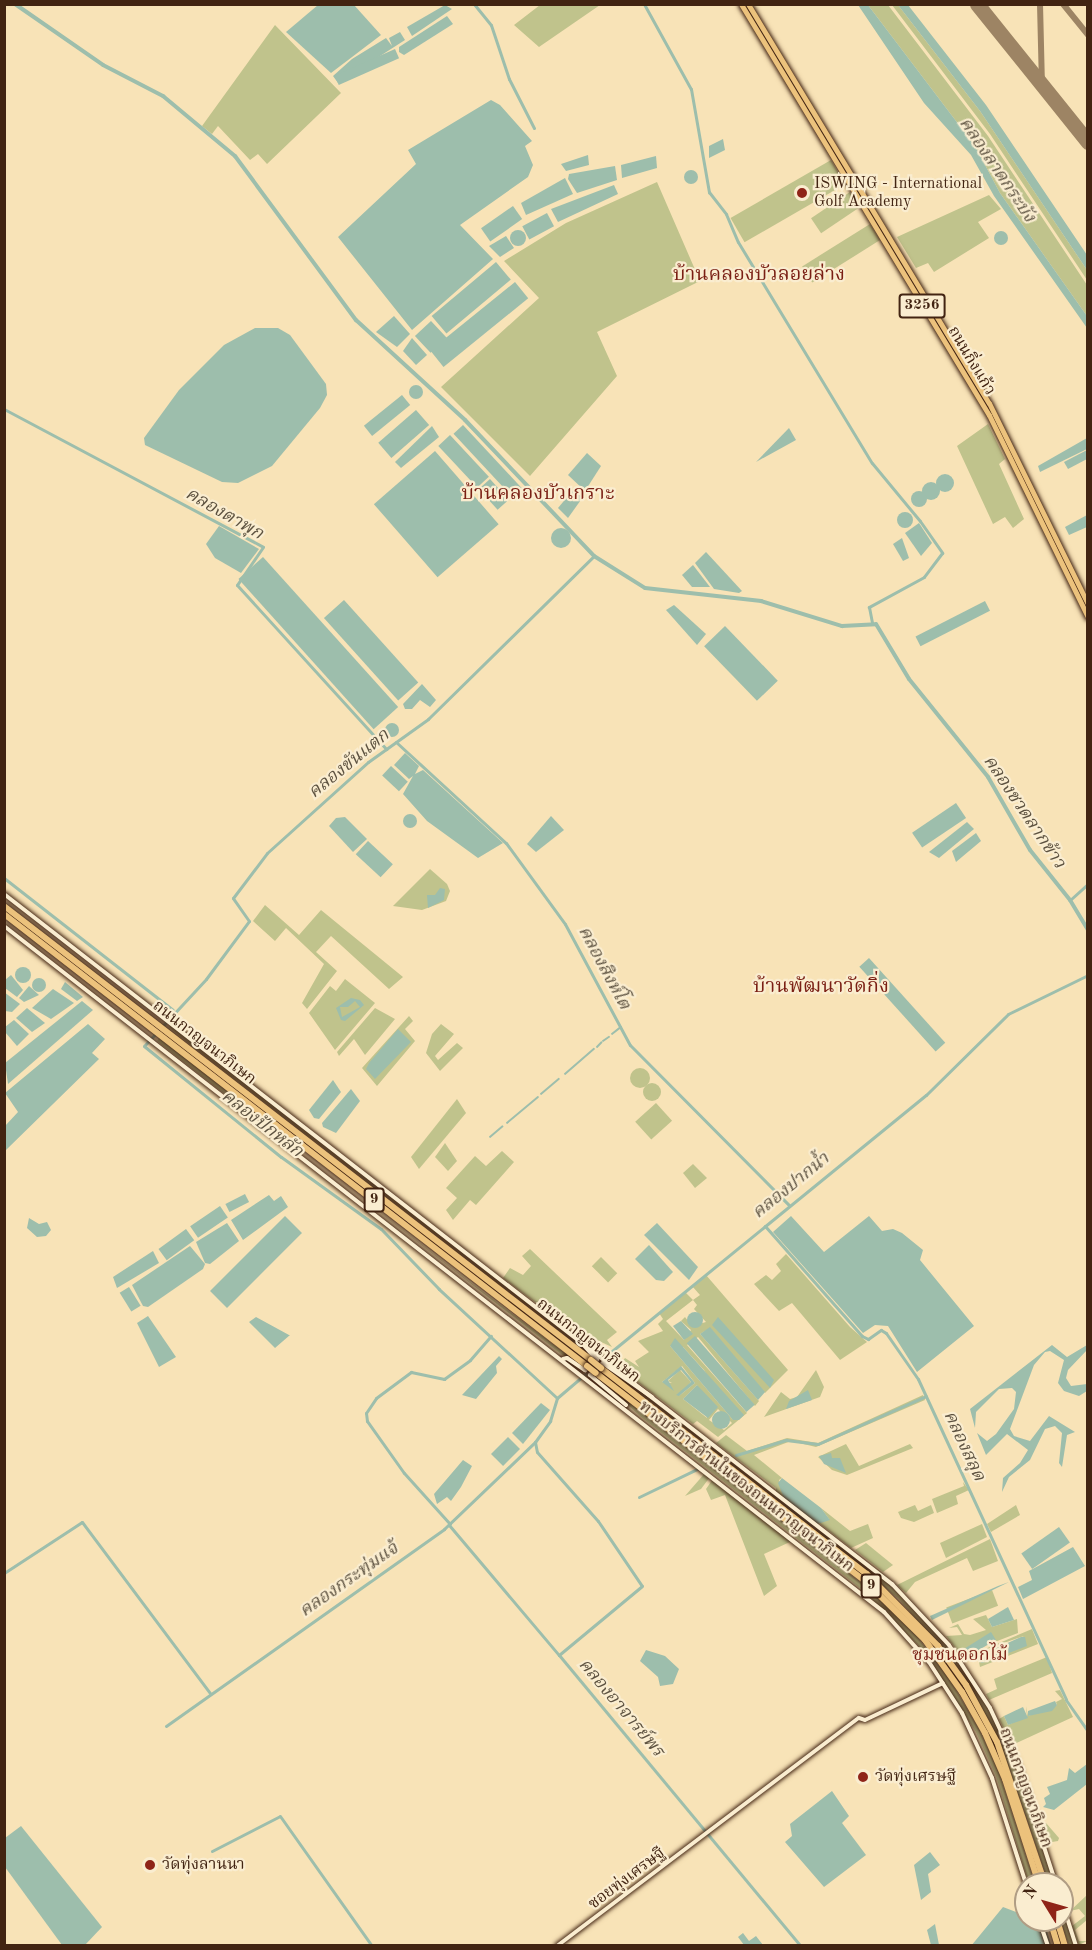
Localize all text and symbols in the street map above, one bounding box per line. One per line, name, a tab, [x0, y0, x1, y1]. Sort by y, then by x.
water label: คลองลาดกระบัง	[954, 114, 1040, 226]
place label: ISWING - International Golf Academy	[814, 174, 982, 212]
marker: ISWING - International Golf Academy	[795, 186, 809, 200]
district label: บ้านคลองบัวลอยล่าง	[673, 263, 845, 287]
road number: 3256	[898, 294, 946, 318]
street label: ถนนกิ่งแก้ว	[943, 323, 999, 399]
district label: บ้านคลองบัวเกราะ	[461, 482, 615, 506]
water label: คลองตาพุก	[181, 483, 267, 545]
water label: คลองขันแตก	[304, 725, 394, 803]
water label: คลองชวดลากข้าว	[978, 751, 1070, 873]
water label: คลองสิงห์โต	[573, 923, 635, 1013]
district label: บ้านพัฒนาวัดกิ่ง	[753, 975, 889, 999]
street label: ถนนกาญจนาภิเษก	[148, 997, 260, 1089]
water label: คลองปักหลัก	[217, 1086, 307, 1162]
water label: คลองปากน้ำ	[748, 1148, 834, 1224]
road number: 9	[364, 1188, 385, 1212]
street label: ถนนกาญจนาภิเษก	[532, 1295, 644, 1387]
street label: ทางบริการด้านในของถนนกาญจนาภิเษก	[635, 1397, 857, 1577]
water label: คลองสลุด	[938, 1407, 990, 1485]
water label: คลองกระทุ่มแจ้	[295, 1538, 403, 1622]
road number: 9	[860, 1574, 882, 1598]
district label: ชุมชนดอกไม้	[912, 1644, 1008, 1666]
water label: คลองอาจารย์พร	[574, 1654, 668, 1762]
street label: ถนนกาญจนาภิเษก	[994, 1726, 1056, 1850]
place label: วัดทุ่งเศรษฐี	[875, 1767, 956, 1787]
marker: วัดทุ่งเศรษฐี	[856, 1770, 870, 1784]
street label: ซอยทุ่งเศรษฐี	[585, 1844, 669, 1914]
place label: วัดทุ่งลานนา	[162, 1855, 245, 1875]
marker: วัดทุ่งลานนา	[143, 1858, 157, 1872]
north arrow	[1014, 1872, 1074, 1932]
text: N	[1021, 1883, 1041, 1902]

